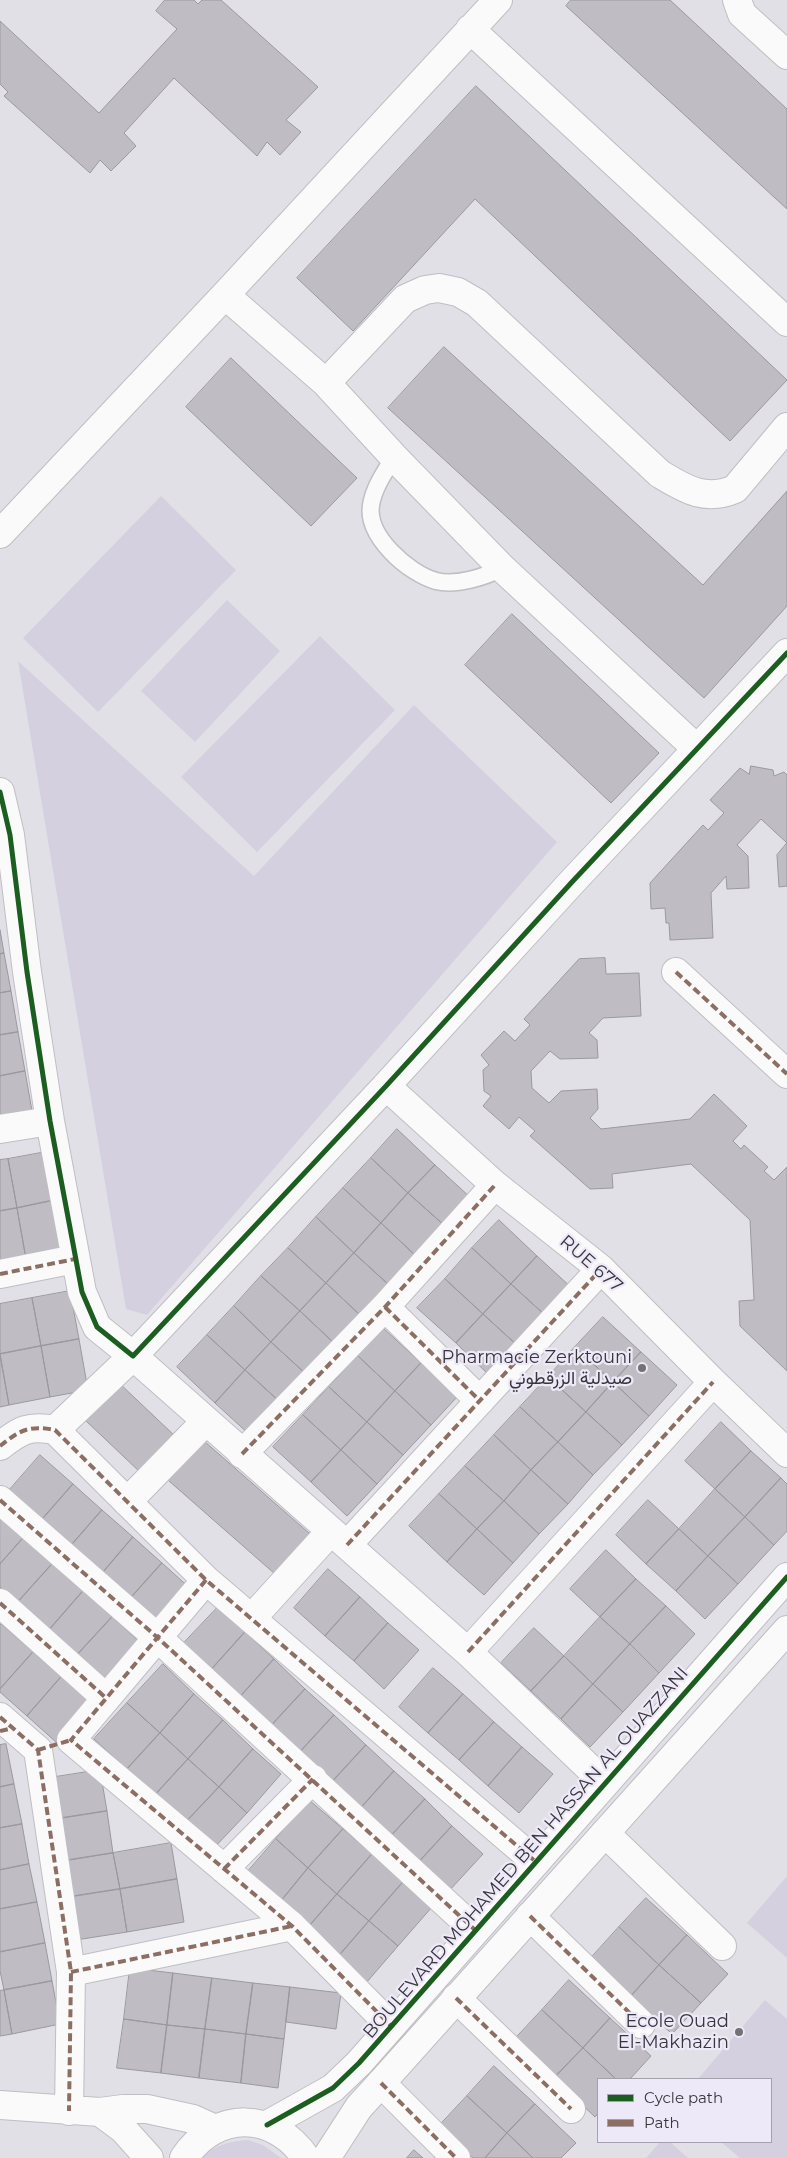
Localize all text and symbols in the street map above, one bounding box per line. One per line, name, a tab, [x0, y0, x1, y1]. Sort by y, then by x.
street label: RUE 677	[555, 1231, 627, 1297]
place label: Pharmacie Zerktouni صيدلية الزرقطوني	[442, 1347, 632, 1390]
marker: Pharmacie Zerktouni صيدلية الزرقطوني	[636, 1362, 648, 1374]
street label: BOULEVARD MOHAMED BEN HASSAN AL OUAZZANI	[359, 1663, 693, 2043]
place label: Ecole Ouad El-Makhazin	[618, 2011, 729, 2054]
marker: Ecole Ouad El-Makhazin	[733, 2026, 745, 2038]
legend	[597, 2078, 772, 2143]
text: Cycle path	[644, 2088, 723, 2107]
text: Path	[644, 2113, 680, 2132]

